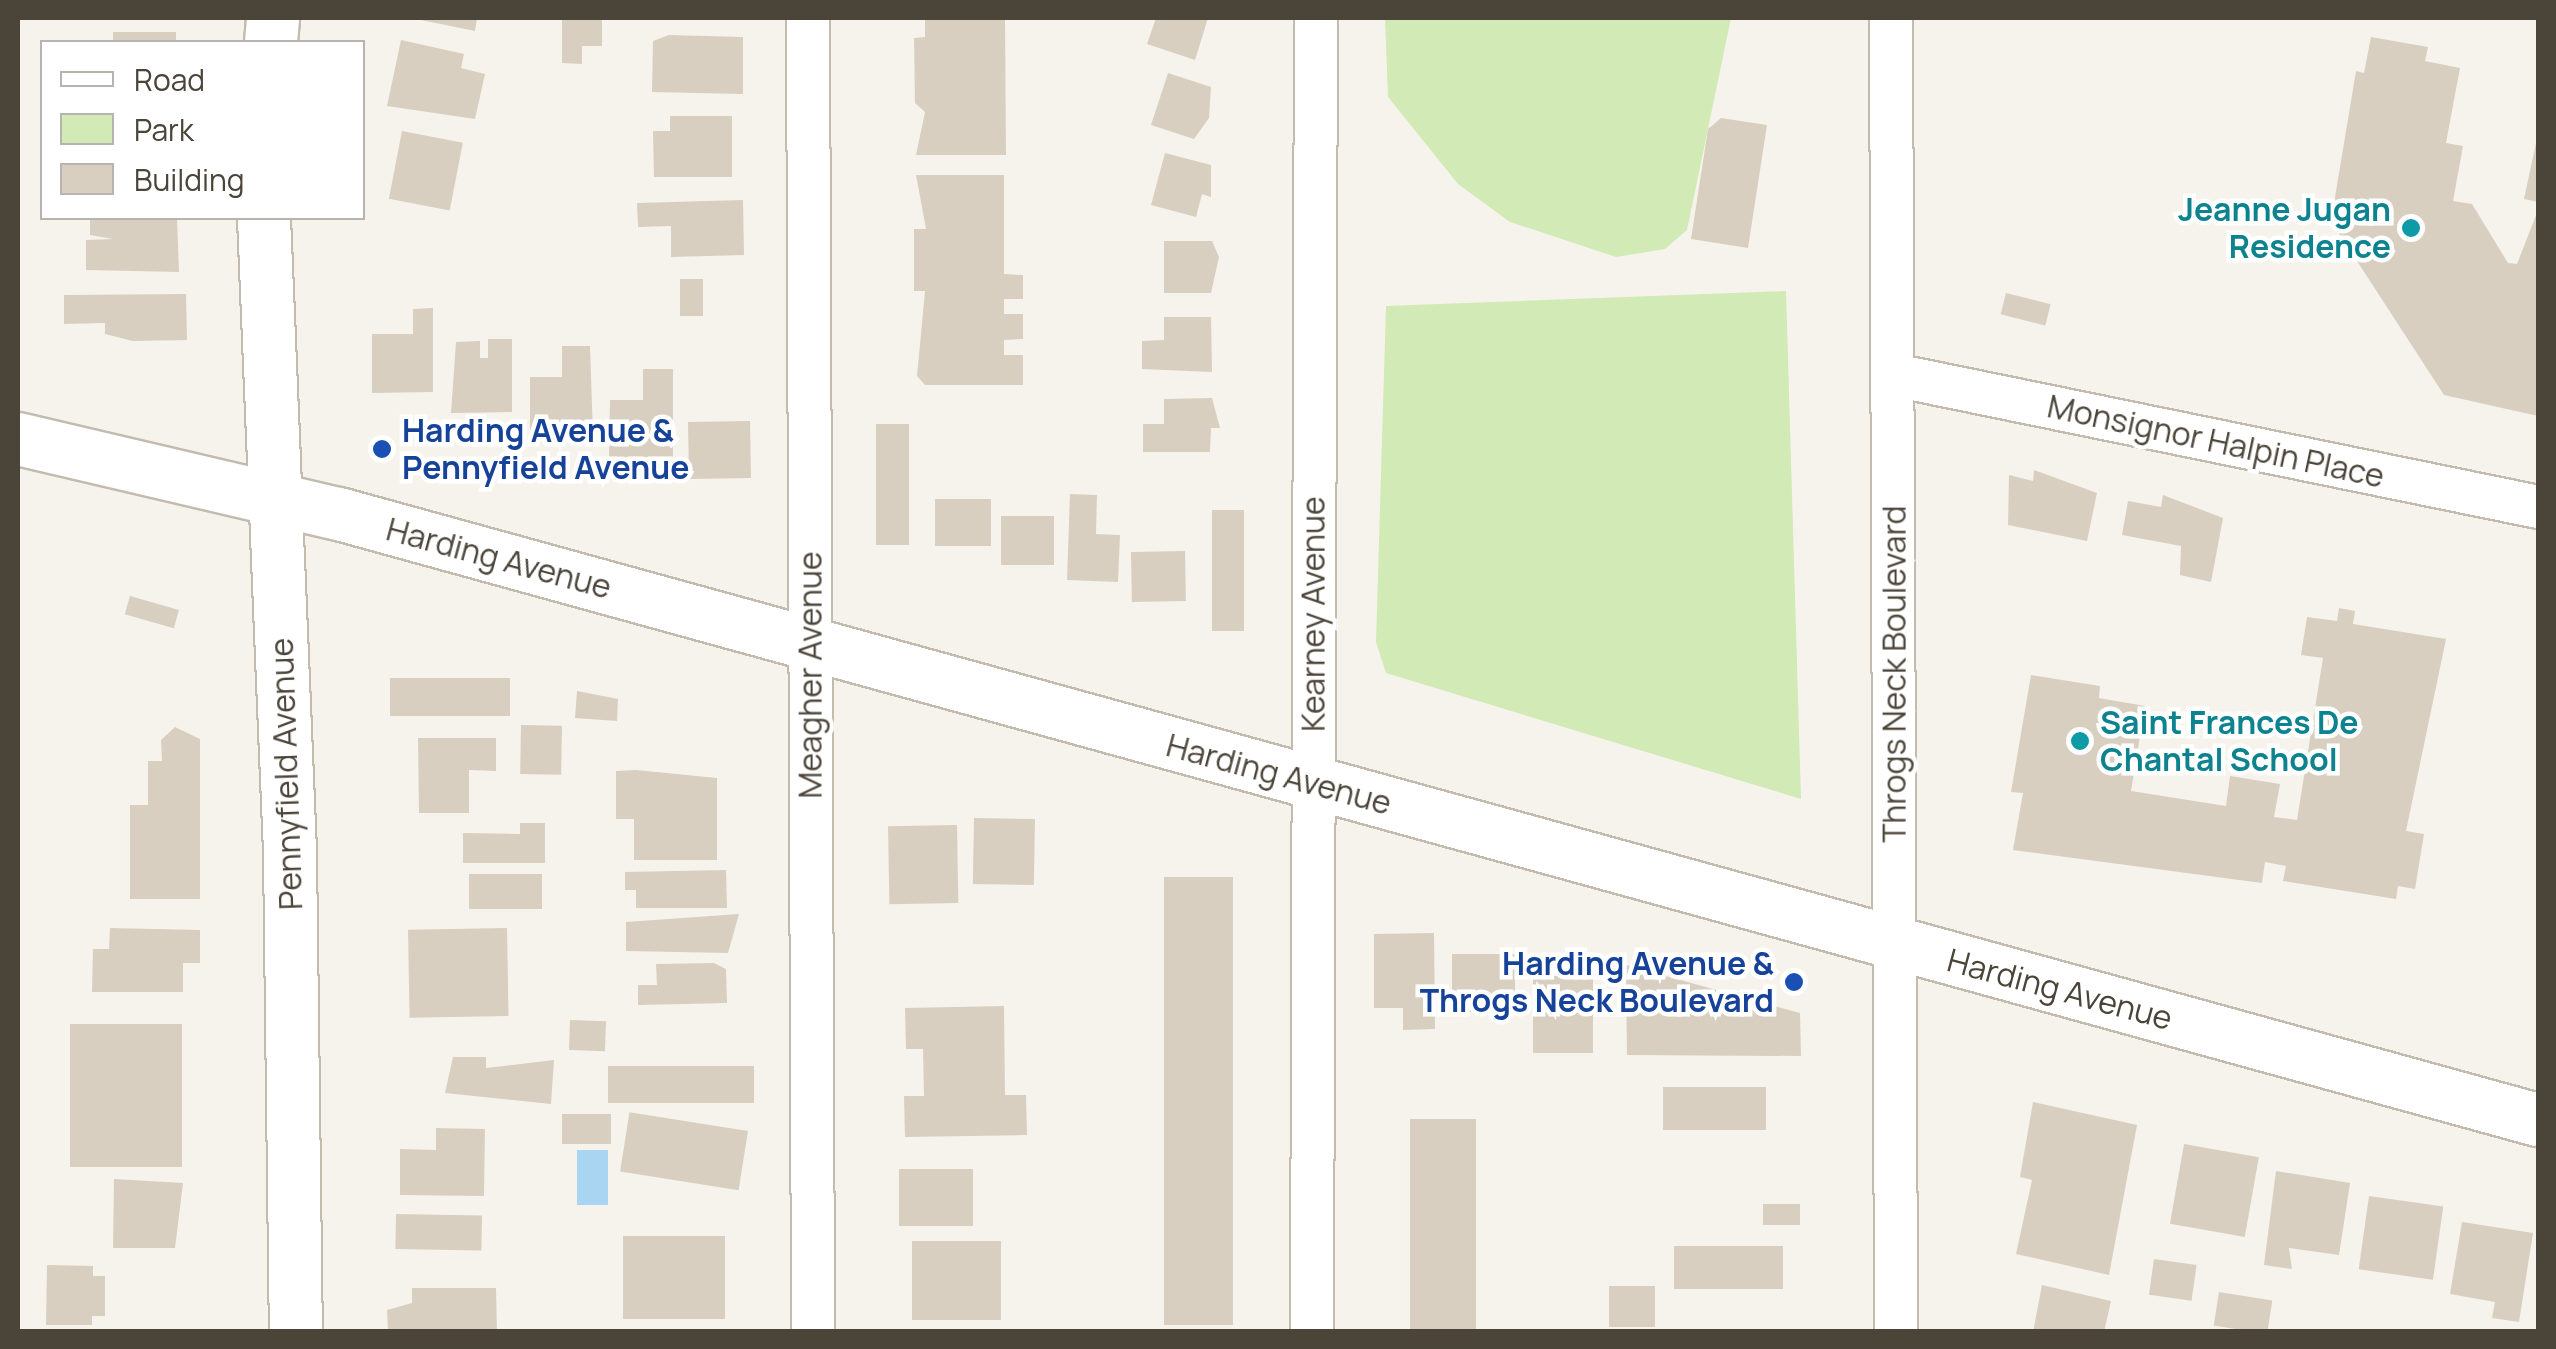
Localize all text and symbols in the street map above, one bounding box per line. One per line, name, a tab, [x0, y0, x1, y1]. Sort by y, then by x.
legend	[40, 40, 365, 220]
text: Road	[134, 59, 205, 100]
text: Park	[134, 109, 194, 150]
text: Building	[134, 159, 245, 200]
place label: Jeanne Jugan Residence	[2178, 191, 2391, 266]
marker: Jeanne Jugan Residence	[2400, 217, 2422, 239]
street label: Monsignor Halpin Place	[2044, 387, 2388, 495]
place label: Harding Avenue & Pennyfield Avenue	[402, 412, 689, 487]
marker: Harding Avenue & Pennyfield Avenue	[371, 438, 393, 460]
street label: Kearney Avenue	[1294, 496, 1332, 732]
street label: Throgs Neck Boulevard	[1875, 505, 1913, 843]
street label: Harding Avenue	[382, 510, 616, 606]
street label: Meagher Avenue	[791, 551, 829, 799]
street label: Pennyfield Avenue	[262, 637, 310, 911]
place label: Saint Frances De Chantal School	[2100, 704, 2359, 779]
street label: Harding Avenue	[1162, 726, 1396, 822]
marker: Saint Frances De Chantal School	[2069, 730, 2091, 752]
street label: Harding Avenue	[1943, 941, 2177, 1037]
place label: Harding Avenue & Throgs Neck Boulevard	[1420, 945, 1774, 1020]
marker: Harding Avenue & Throgs Neck Boulevard	[1783, 971, 1805, 993]

